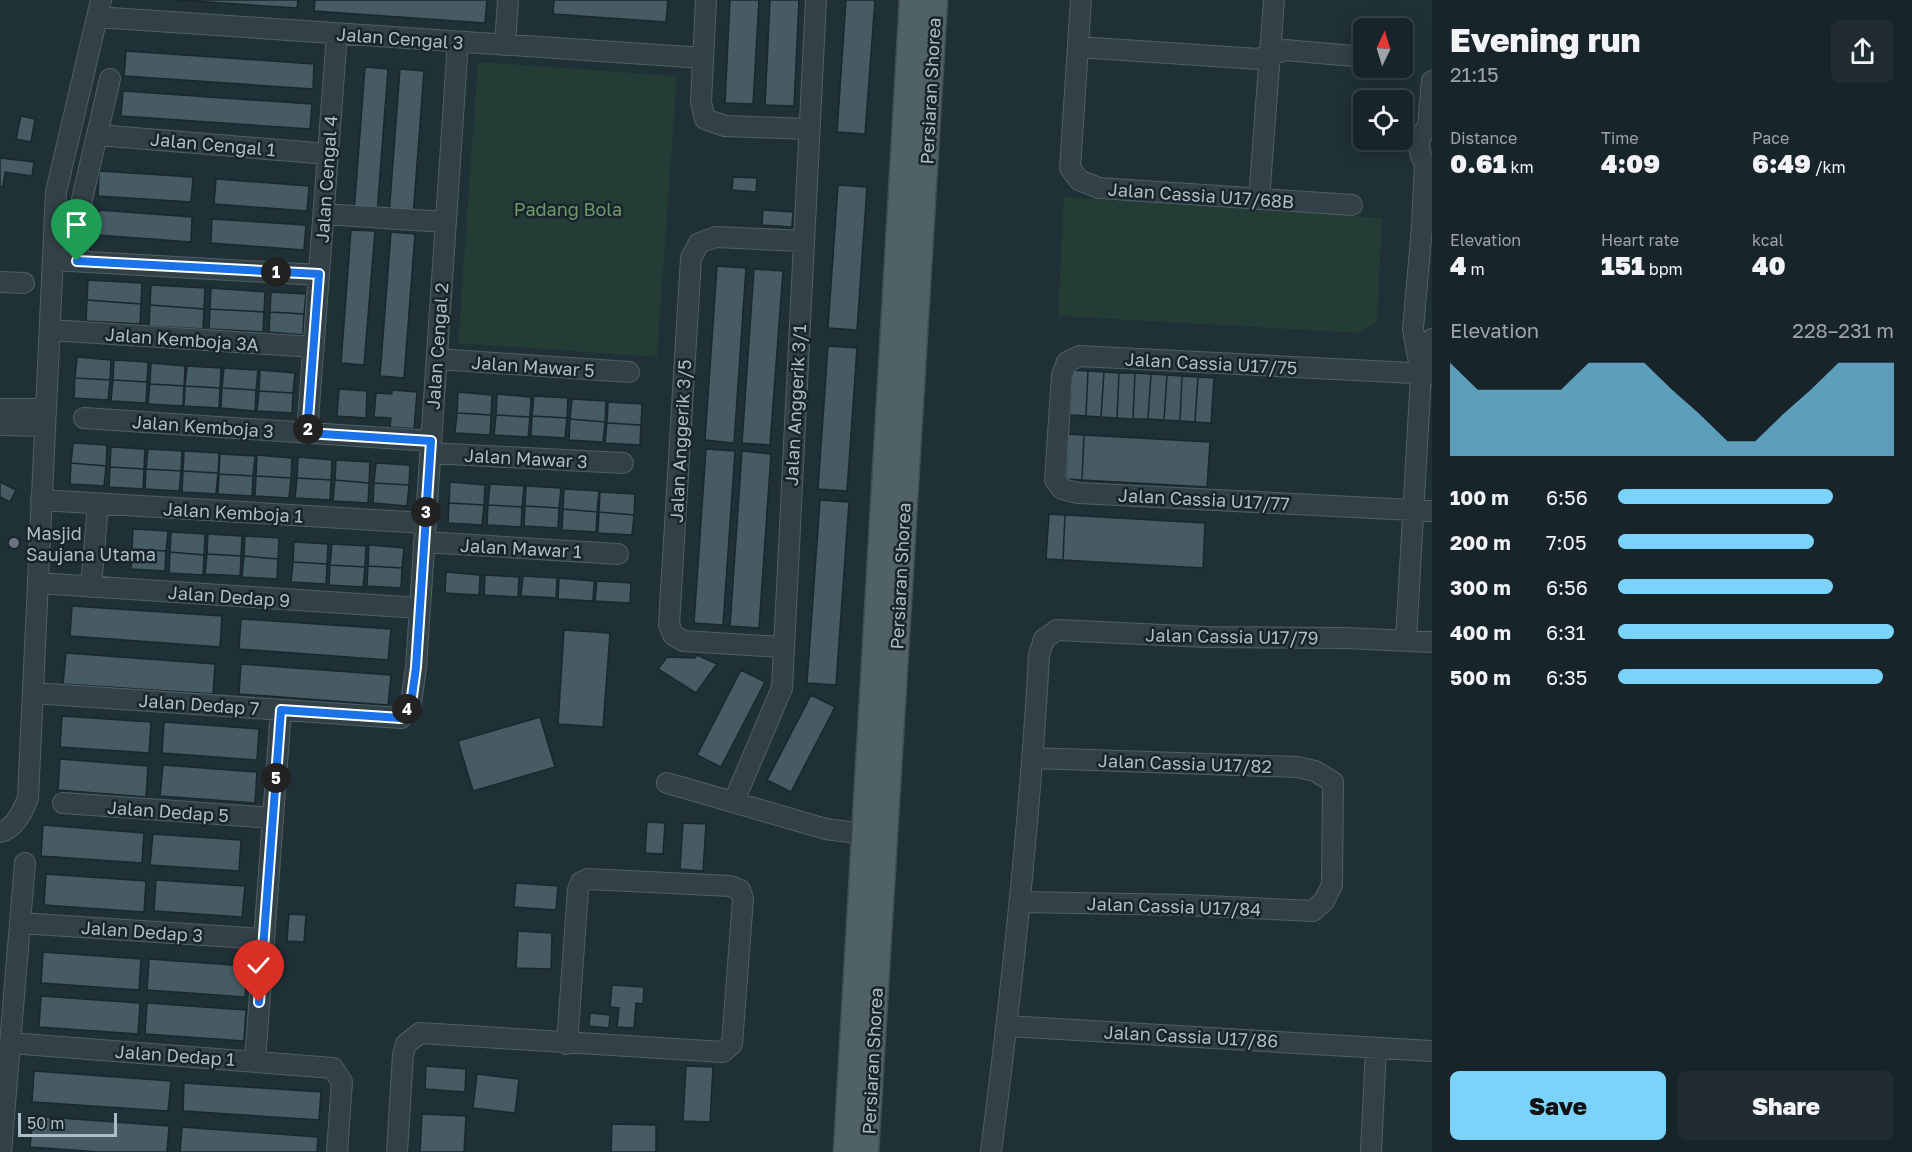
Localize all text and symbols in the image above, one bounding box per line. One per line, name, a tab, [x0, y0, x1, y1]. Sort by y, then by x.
street label: Persiaran Shorea	[915, 17, 945, 165]
north arrow	[1353, 18, 1413, 78]
map controls	[1353, 18, 1413, 150]
text: Evening run	[1450, 20, 1641, 59]
button: share	[1831, 20, 1894, 83]
street label: Jalan Cengal 3	[336, 23, 464, 53]
text: 21:15	[1450, 62, 1499, 86]
button: locate	[1353, 90, 1413, 150]
street label: Jalan Cengal 4	[311, 114, 341, 244]
street label: Jalan Cengal 1	[149, 128, 277, 160]
text: Distance	[1450, 128, 1517, 148]
text: Time	[1601, 128, 1639, 148]
text: Pace	[1752, 128, 1789, 148]
text: 0.61	[1450, 148, 1506, 179]
text: 4:09	[1601, 148, 1660, 179]
text: 6:49	[1752, 148, 1811, 179]
text: km	[1506, 157, 1534, 177]
text: /km	[1811, 157, 1846, 177]
street label: Jalan Cassia U17/68B	[1107, 178, 1295, 212]
park label: Padang Bola	[514, 198, 622, 220]
pin	[51, 199, 102, 261]
icon: arrive	[60, 208, 93, 241]
text: Elevation	[1450, 230, 1521, 250]
text: Heart rate	[1601, 230, 1679, 250]
text: kcal	[1752, 230, 1784, 250]
text: 4	[1450, 250, 1467, 281]
text: 151	[1601, 250, 1645, 281]
text: 40	[1752, 250, 1786, 281]
pin: 1	[261, 257, 291, 287]
text: m	[1467, 259, 1485, 279]
text: bpm	[1645, 259, 1683, 279]
text: 1	[272, 262, 280, 282]
street label: Jalan Cengal 2	[422, 282, 452, 410]
text: Elevation	[1450, 318, 1539, 342]
text: 228–231 m	[1792, 318, 1894, 342]
street label: Jalan Kemboja 3A	[104, 323, 260, 355]
street label: Jalan Anggerik 3/1	[780, 323, 810, 486]
street label: Jalan Cassia U17/75	[1124, 347, 1298, 379]
street label: Jalan Mawar 5	[471, 351, 595, 381]
street label: Jalan Anggerik 3/5	[665, 359, 695, 523]
street label: Jalan Kemboja 3	[131, 410, 275, 442]
pin: 2	[293, 414, 323, 444]
text: 2	[303, 419, 313, 439]
street label: Jalan Mawar 3	[464, 444, 588, 472]
street label: Jalan Cassia U17/77	[1118, 484, 1290, 514]
text: 100 m	[1450, 485, 1509, 509]
text: 6:56	[1546, 485, 1588, 509]
street label: Jalan Kemboja 1	[162, 497, 304, 527]
pin: 3	[411, 497, 441, 527]
text: 3	[421, 502, 431, 522]
street label: Persiaran Shorea	[885, 502, 915, 650]
place label: Masjid Saujana Utama	[26, 522, 156, 565]
text: 200 m	[1450, 530, 1511, 554]
text: 7:05	[1546, 530, 1587, 554]
street label: Jalan Mawar 1	[460, 534, 583, 562]
marker: Masjid Saujana Utama	[7, 536, 21, 550]
text: 300 m	[1450, 575, 1511, 599]
text: 6:56	[1546, 575, 1588, 599]
street label: Jalan Dedap 9	[167, 581, 291, 611]
text: 400 m	[1450, 620, 1511, 644]
text: 6:31	[1546, 620, 1586, 644]
street label: Jalan Cassia U17/79	[1145, 623, 1319, 649]
text: 500 m	[1450, 665, 1511, 689]
text: 6:35	[1546, 665, 1587, 689]
street label: Jalan Dedap 7	[138, 689, 260, 719]
pin: 4	[392, 694, 422, 724]
text: 4	[402, 699, 412, 719]
street label: Jalan Cassia U17/82	[1098, 749, 1272, 777]
pin: 5	[261, 763, 291, 793]
text: 5	[271, 768, 281, 788]
street label: Jalan Dedap 5	[106, 796, 230, 826]
street label: Jalan Cassia U17/84	[1086, 892, 1262, 920]
street label: Jalan Dedap 3	[80, 916, 204, 946]
pin	[233, 940, 284, 1002]
icon: check	[242, 949, 275, 982]
street label: Persiaran Shorea	[857, 987, 887, 1135]
street label: Jalan Cassia U17/86	[1103, 1020, 1279, 1052]
street label: Jalan Dedap 1	[114, 1040, 236, 1070]
button: Save	[1450, 1071, 1666, 1140]
button: Share	[1678, 1071, 1894, 1140]
scale bar	[18, 1110, 117, 1138]
text: 50 m	[27, 1113, 64, 1133]

